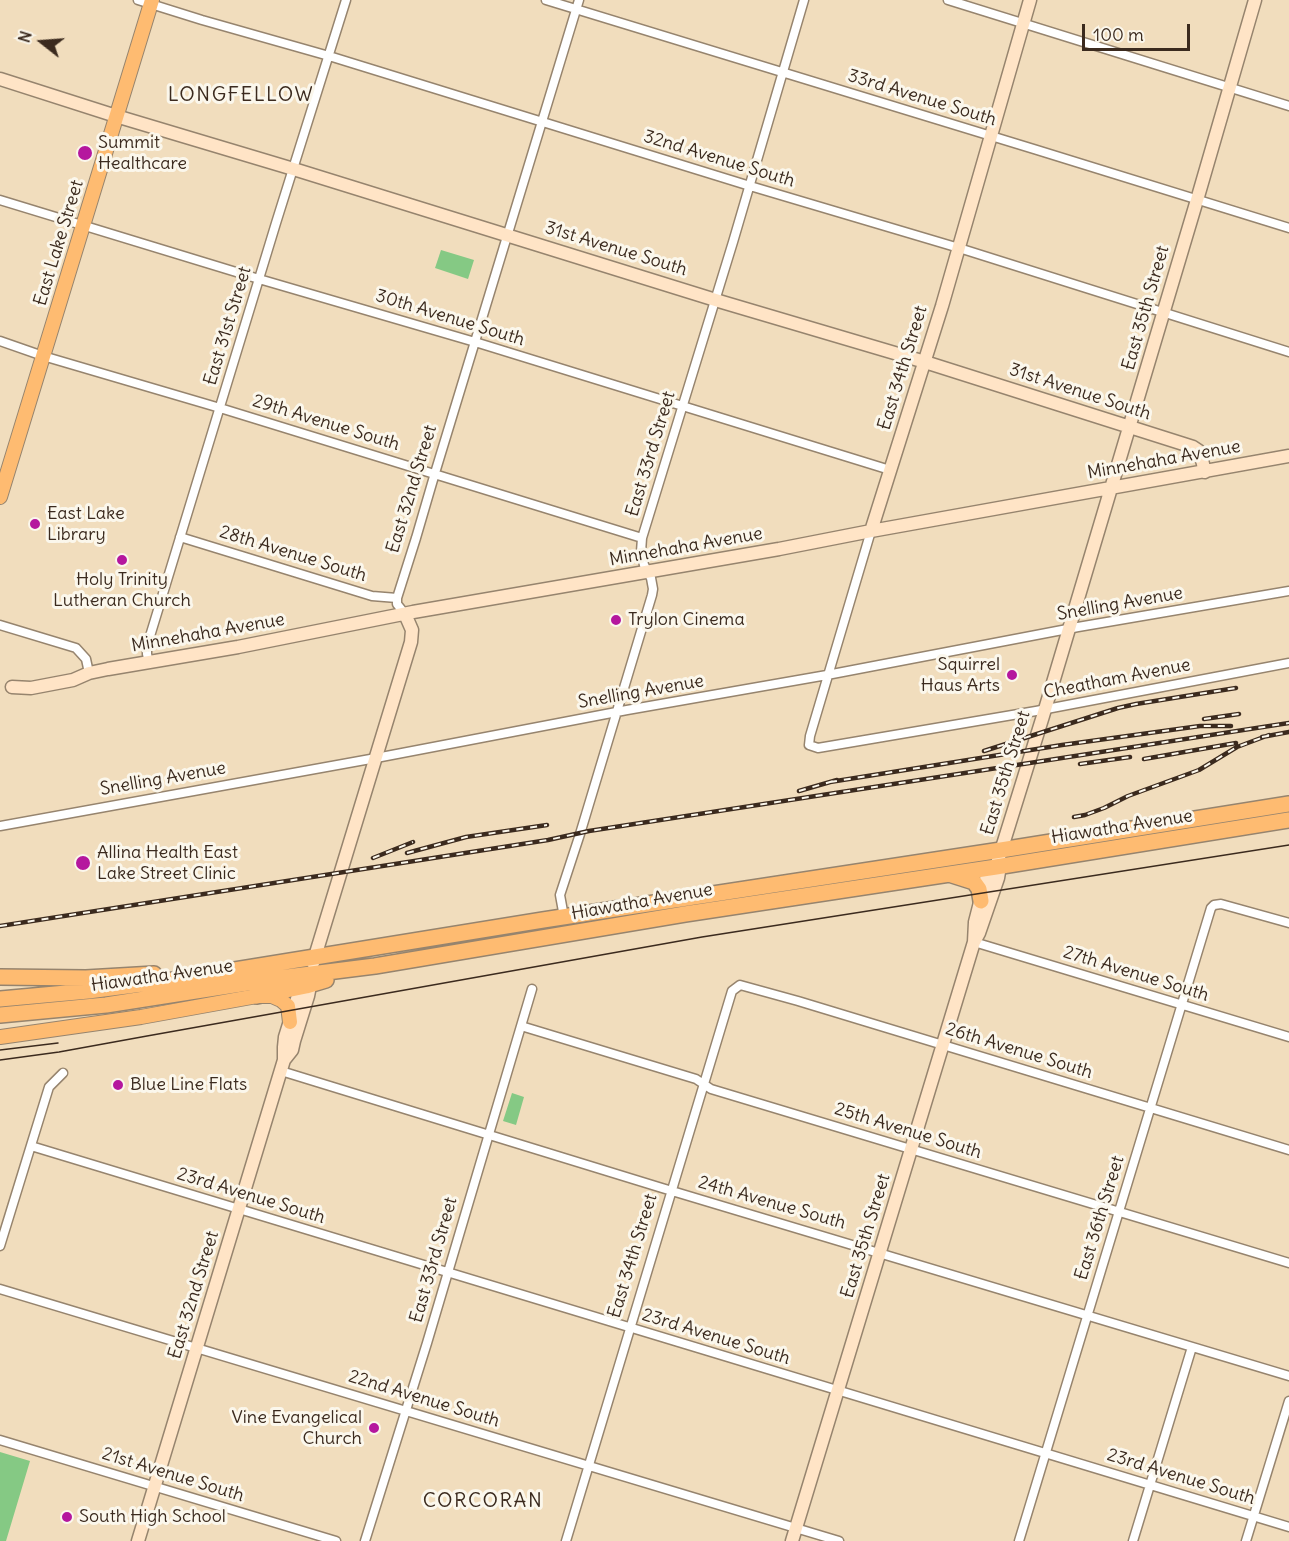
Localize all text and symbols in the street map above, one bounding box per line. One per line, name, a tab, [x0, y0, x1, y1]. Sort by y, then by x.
north arrow	[12, 12, 72, 72]
scale bar	[1085, 12, 1193, 50]
text: 100 m	[1093, 23, 1144, 46]
text: N	[14, 29, 36, 45]
street label: 33rd Avenue South	[845, 65, 999, 131]
district label: LONGFELLOW	[168, 83, 314, 107]
street label: 32nd Avenue South	[641, 126, 797, 192]
place label: Summit Healthcare	[98, 132, 187, 174]
marker: Summit Healthcare	[76, 144, 94, 162]
street label: East Lake Street	[30, 178, 88, 308]
street label: 31st Avenue South	[542, 217, 690, 281]
street label: East 35th Street	[1118, 243, 1174, 373]
street label: East 31st Street	[200, 264, 256, 388]
street label: 30th Avenue South	[373, 285, 527, 351]
street label: East 34th Street	[874, 303, 932, 433]
street label: 31st Avenue South	[1007, 359, 1153, 425]
street label: East 33rd Street	[622, 389, 680, 519]
street label: 29th Avenue South	[250, 390, 402, 456]
street label: East 32nd Street	[382, 422, 442, 556]
street label: Minnehaha Avenue	[1086, 436, 1242, 484]
place label: East Lake Library	[47, 503, 125, 546]
marker: East Lake Library	[28, 517, 42, 531]
street label: 28th Avenue South	[217, 521, 369, 587]
street label: Minnehaha Avenue	[608, 523, 764, 571]
marker: Holy Trinity Lutheran Church	[115, 553, 129, 567]
place label: Holy Trinity Lutheran Church	[53, 569, 191, 612]
street label: Snelling Avenue	[1055, 582, 1185, 626]
street label: Minnehaha Avenue	[130, 609, 286, 657]
place label: Trylon Cinema	[628, 609, 745, 631]
marker: Trylon Cinema	[609, 613, 623, 627]
place label: Squirrel Haus Arts	[921, 654, 1000, 696]
street label: Cheatham Avenue	[1042, 654, 1192, 704]
marker: Squirrel Haus Arts	[1005, 668, 1019, 682]
street label: Snelling Avenue	[576, 670, 706, 714]
street label: East 35th Street	[977, 708, 1035, 838]
street label: Snelling Avenue	[98, 757, 228, 801]
street label: Hiawatha Avenue	[1050, 805, 1194, 849]
place label: Allina Health East Lake Street Clinic	[97, 842, 238, 884]
marker: Allina Health East Lake Street Clinic	[74, 854, 92, 872]
street label: Hiawatha Avenue	[570, 879, 714, 925]
street label: 27th Avenue South	[1061, 942, 1211, 1006]
street label: Hiawatha Avenue	[90, 955, 234, 997]
street label: 26th Avenue South	[943, 1018, 1095, 1084]
place label: Blue Line Flats	[130, 1074, 247, 1096]
marker: Blue Line Flats	[111, 1078, 125, 1092]
street label: 25th Avenue South	[832, 1098, 984, 1164]
street label: East 36th Street	[1071, 1153, 1129, 1283]
street label: 23rd Avenue South	[174, 1163, 328, 1229]
street label: East 35th Street	[837, 1171, 895, 1301]
street label: 24th Avenue South	[696, 1172, 848, 1234]
street label: East 34th Street	[604, 1191, 662, 1321]
street label: East 33rd Street	[406, 1195, 462, 1325]
street label: East 32nd Street	[164, 1228, 224, 1362]
street label: 23rd Avenue South	[639, 1304, 793, 1370]
street label: 22nd Avenue South	[346, 1366, 502, 1432]
place label: Vine Evangelical Church	[231, 1407, 362, 1450]
marker: Vine Evangelical Church	[367, 1421, 381, 1435]
street label: 21st Avenue South	[99, 1443, 247, 1507]
street label: 23rd Avenue South	[1104, 1444, 1258, 1510]
district label: CORCORAN	[423, 1489, 543, 1513]
place label: South High School	[79, 1506, 226, 1528]
marker: South High School	[60, 1510, 74, 1524]

